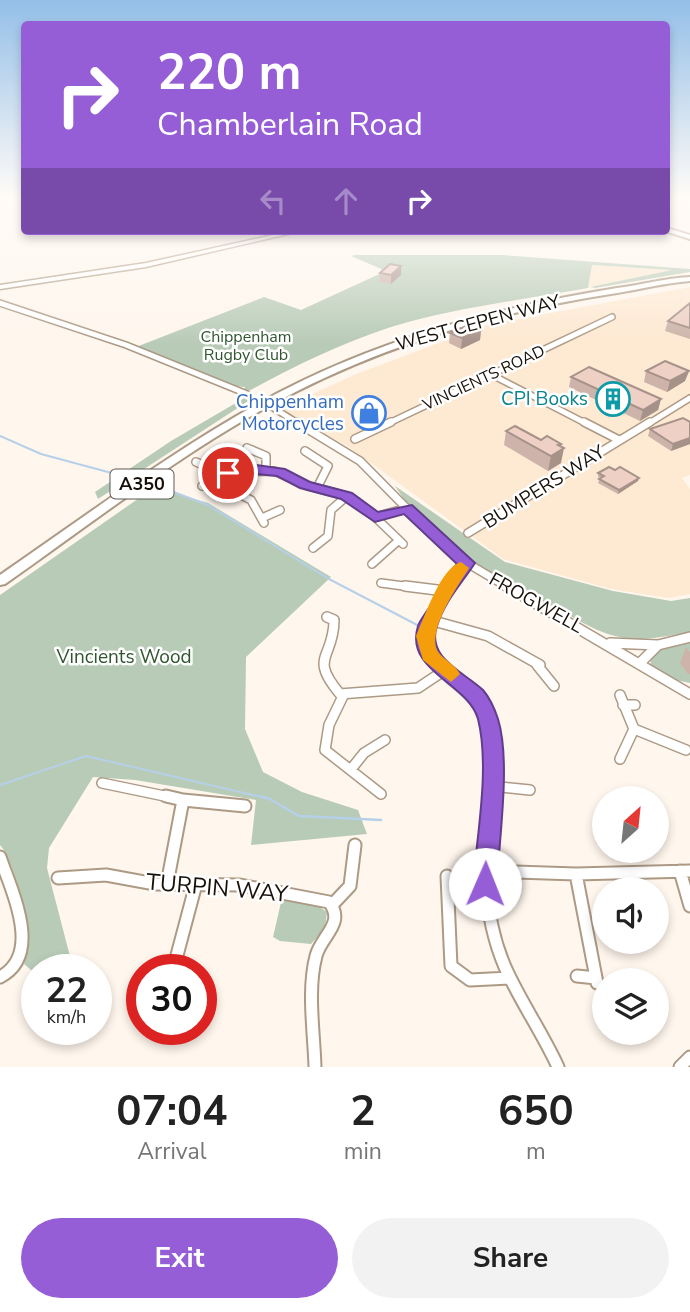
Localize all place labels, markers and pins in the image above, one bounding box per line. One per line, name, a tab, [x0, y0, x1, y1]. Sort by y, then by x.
building icon: CPI Books	[594, 380, 632, 418]
place label: CPI Books	[501, 386, 588, 412]
place label: Chippenham Motorcycles	[236, 389, 344, 437]
shop icon: Chippenham Motorcycles	[350, 394, 388, 432]
pin	[198, 443, 258, 503]

